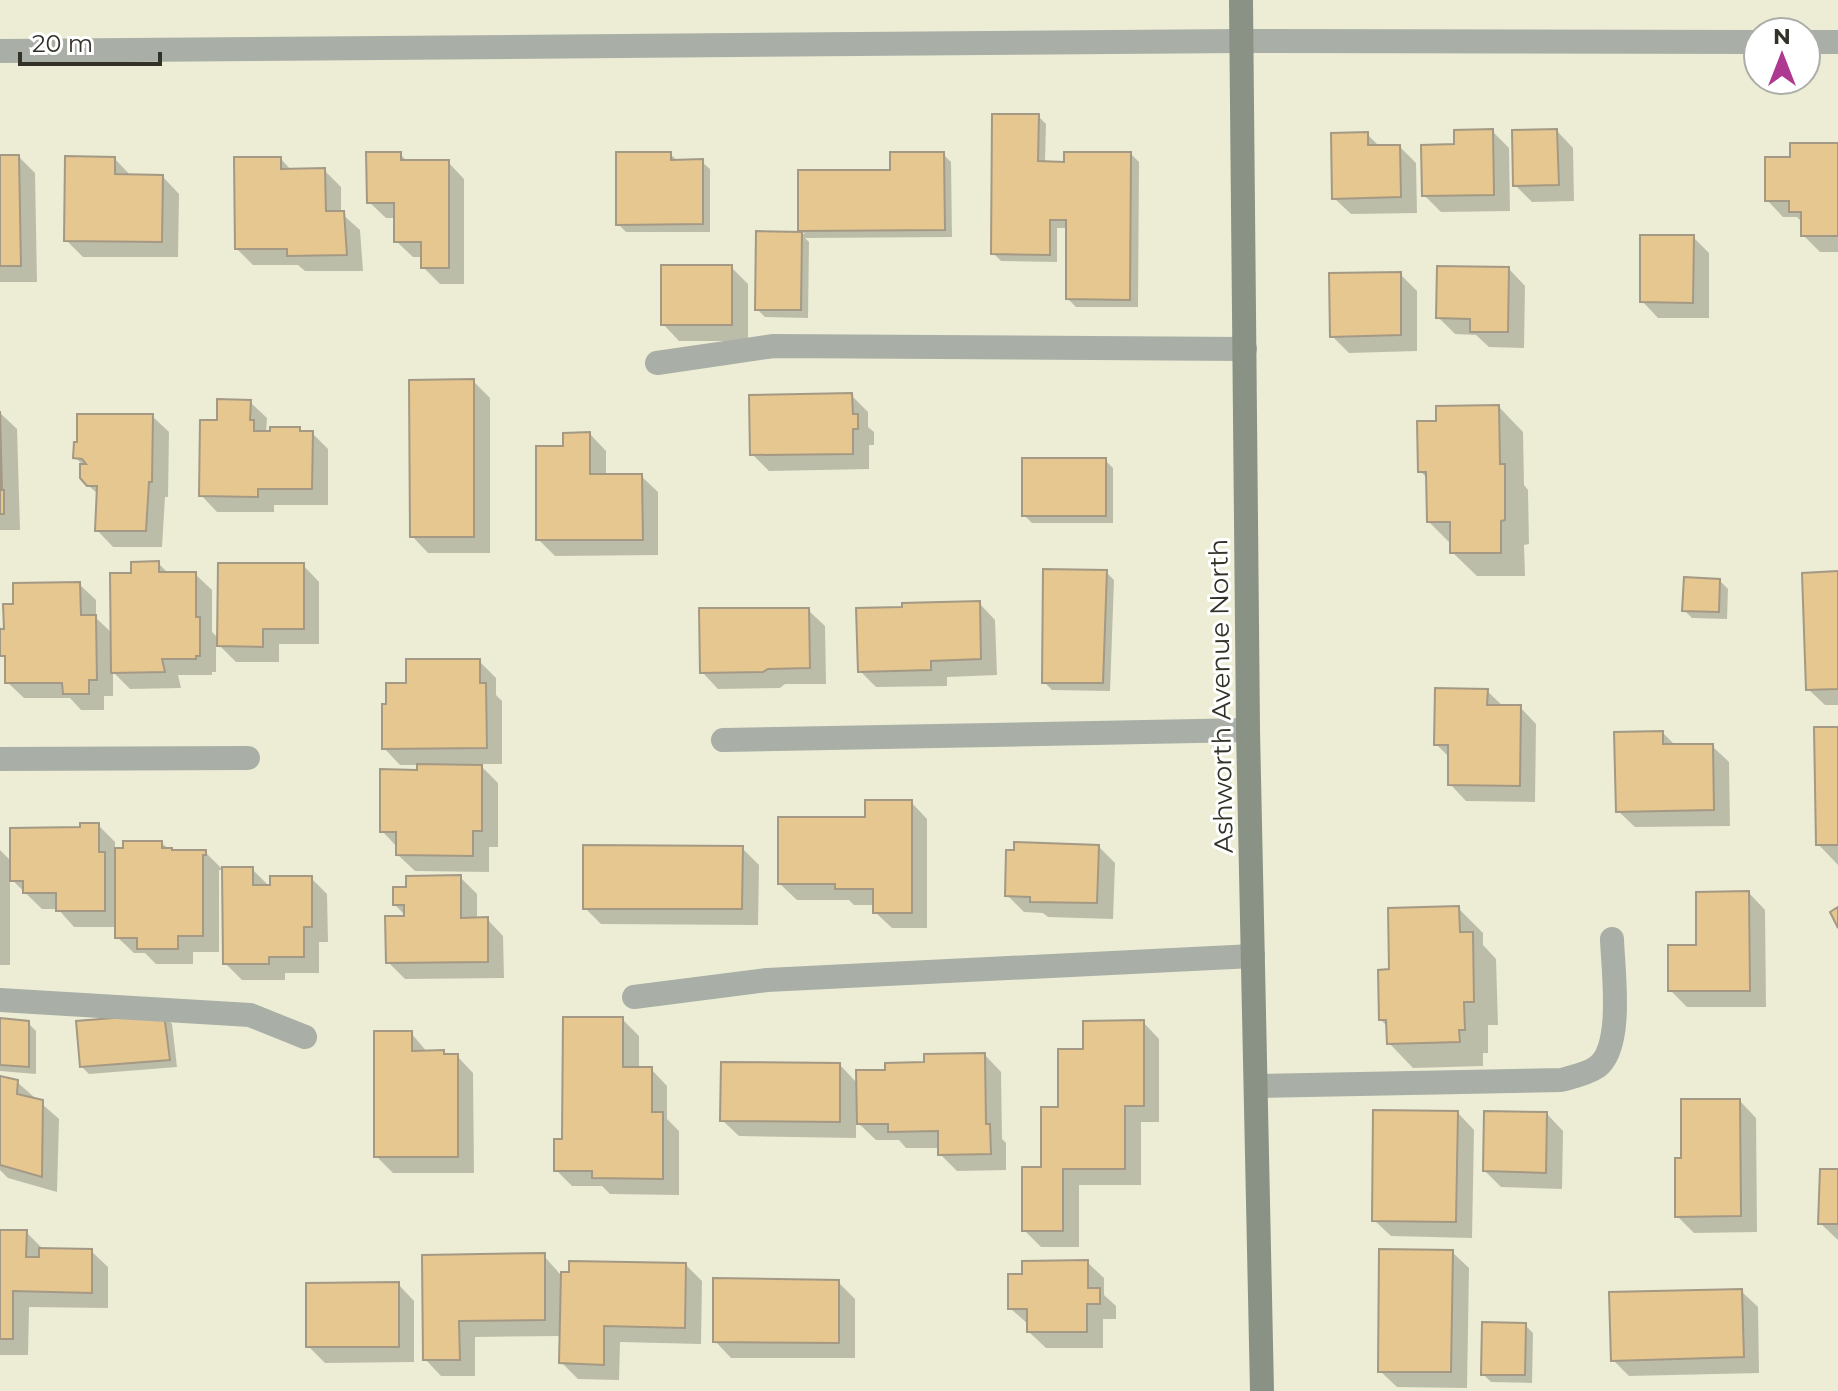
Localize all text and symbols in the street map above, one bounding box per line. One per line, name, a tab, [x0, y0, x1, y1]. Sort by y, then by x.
scale bar	[20, 16, 160, 66]
north arrow	[1742, 16, 1822, 96]
text: N	[1773, 23, 1791, 50]
text: 20 m	[32, 29, 93, 58]
street label: Ashworth Avenue North	[1202, 539, 1240, 853]

